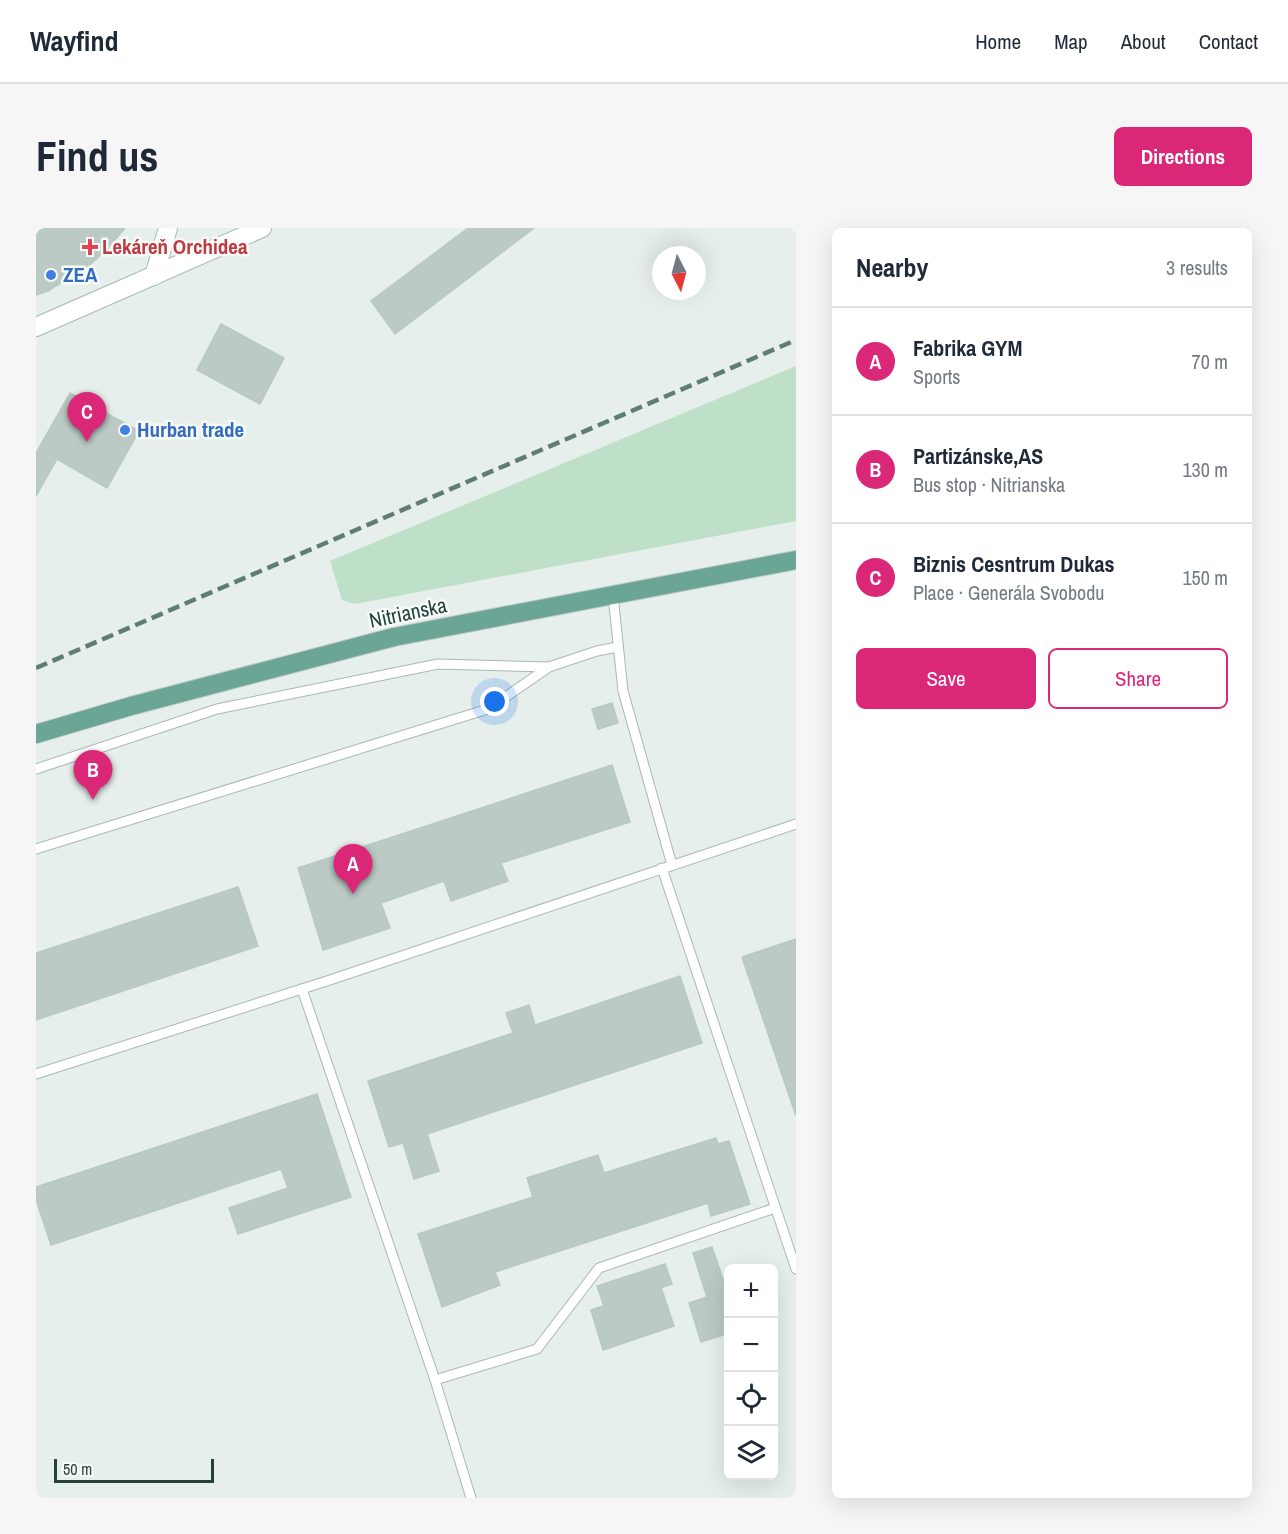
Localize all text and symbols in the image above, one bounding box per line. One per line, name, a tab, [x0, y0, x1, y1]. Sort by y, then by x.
text: Wayfind	[30, 22, 118, 60]
text: Home	[975, 27, 1021, 56]
text: Map	[1054, 27, 1088, 56]
text: About	[1121, 27, 1166, 56]
text: Contact	[1199, 27, 1258, 56]
button: Directions	[1114, 127, 1252, 186]
text: Find us	[36, 128, 158, 184]
place label: Lekáreň Orchidea	[102, 232, 248, 261]
marker: Lekáreň Orchidea	[83, 240, 97, 254]
north arrow	[652, 246, 706, 300]
text: Nearby	[856, 250, 928, 285]
text: 3 results	[1166, 254, 1228, 281]
place label: ZEA	[63, 260, 98, 289]
marker: ZEA	[44, 268, 58, 282]
text: Fabrika GYM	[913, 333, 1022, 363]
text: A	[870, 348, 881, 375]
text: 70 m	[1192, 348, 1228, 375]
text: Sports	[913, 363, 960, 390]
pin: C	[68, 392, 106, 442]
place label: Hurban trade	[137, 415, 244, 444]
marker: Hurban trade	[118, 423, 132, 437]
text: Partizánske,AS	[913, 441, 1043, 471]
text: B	[870, 456, 881, 483]
text: 130 m	[1182, 456, 1228, 483]
text: Bus stop · Nitrianska	[913, 471, 1065, 498]
text: Biznis Cesntrum Dukas	[913, 549, 1115, 579]
text: C	[870, 564, 881, 591]
text: 150 m	[1182, 564, 1228, 591]
text: Place · Generála Svobodu	[913, 579, 1104, 606]
street label: Nitrianska	[366, 590, 450, 635]
button: Save	[856, 648, 1036, 709]
button: Share	[1048, 648, 1228, 709]
your location	[480, 687, 509, 716]
pin: B	[74, 750, 112, 800]
pin: A	[334, 844, 372, 894]
map controls	[724, 1264, 778, 1480]
button: +	[724, 1264, 778, 1318]
button: −	[724, 1318, 778, 1372]
button: locate	[724, 1372, 778, 1426]
button: layers	[724, 1426, 778, 1480]
scale bar	[54, 1456, 214, 1484]
text: 50 m	[63, 1458, 92, 1480]

